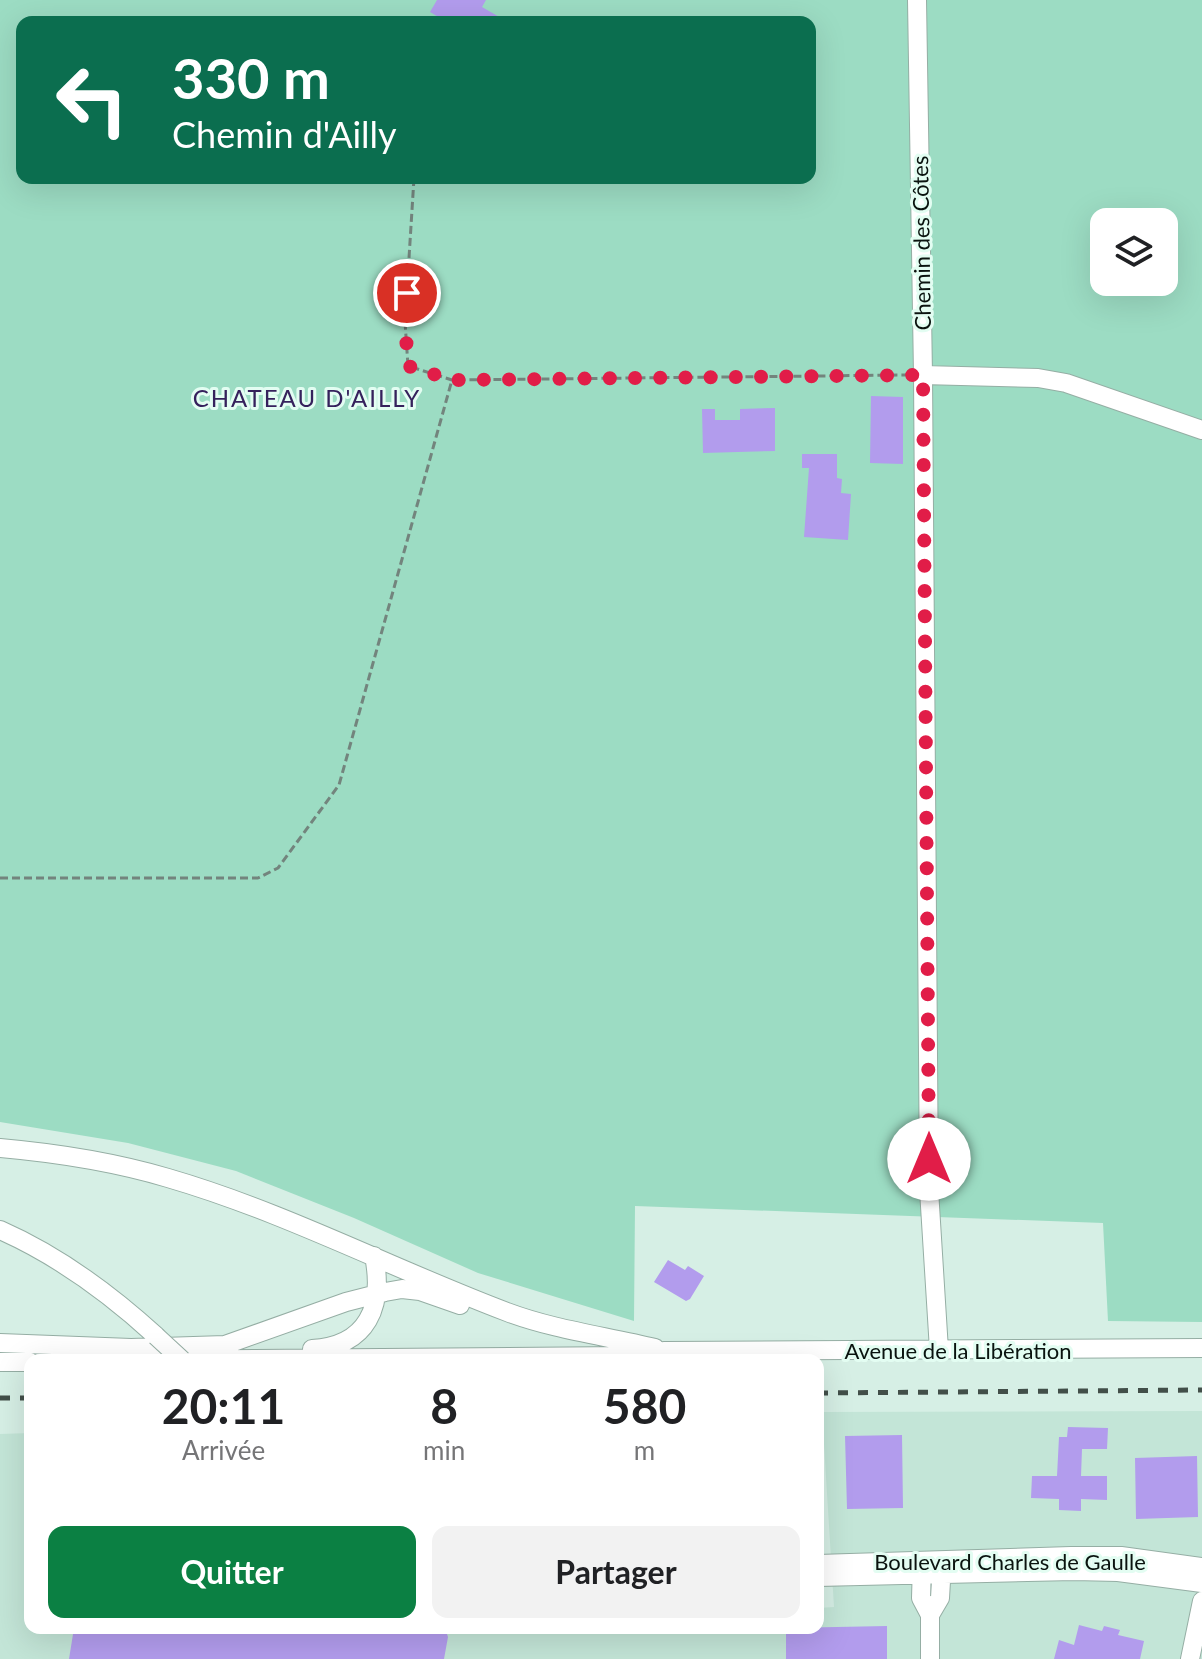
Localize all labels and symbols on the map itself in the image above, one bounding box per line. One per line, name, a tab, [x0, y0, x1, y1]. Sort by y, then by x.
street label: Chemin des Côtes	[906, 155, 936, 331]
pin	[373, 259, 441, 327]
district label: CHATEAU D'AILLY	[193, 383, 421, 412]
position arrow	[887, 1117, 971, 1201]
street label: Avenue de la Libération	[844, 1337, 1072, 1364]
street label: Boulevard Charles de Gaulle	[874, 1548, 1146, 1575]

